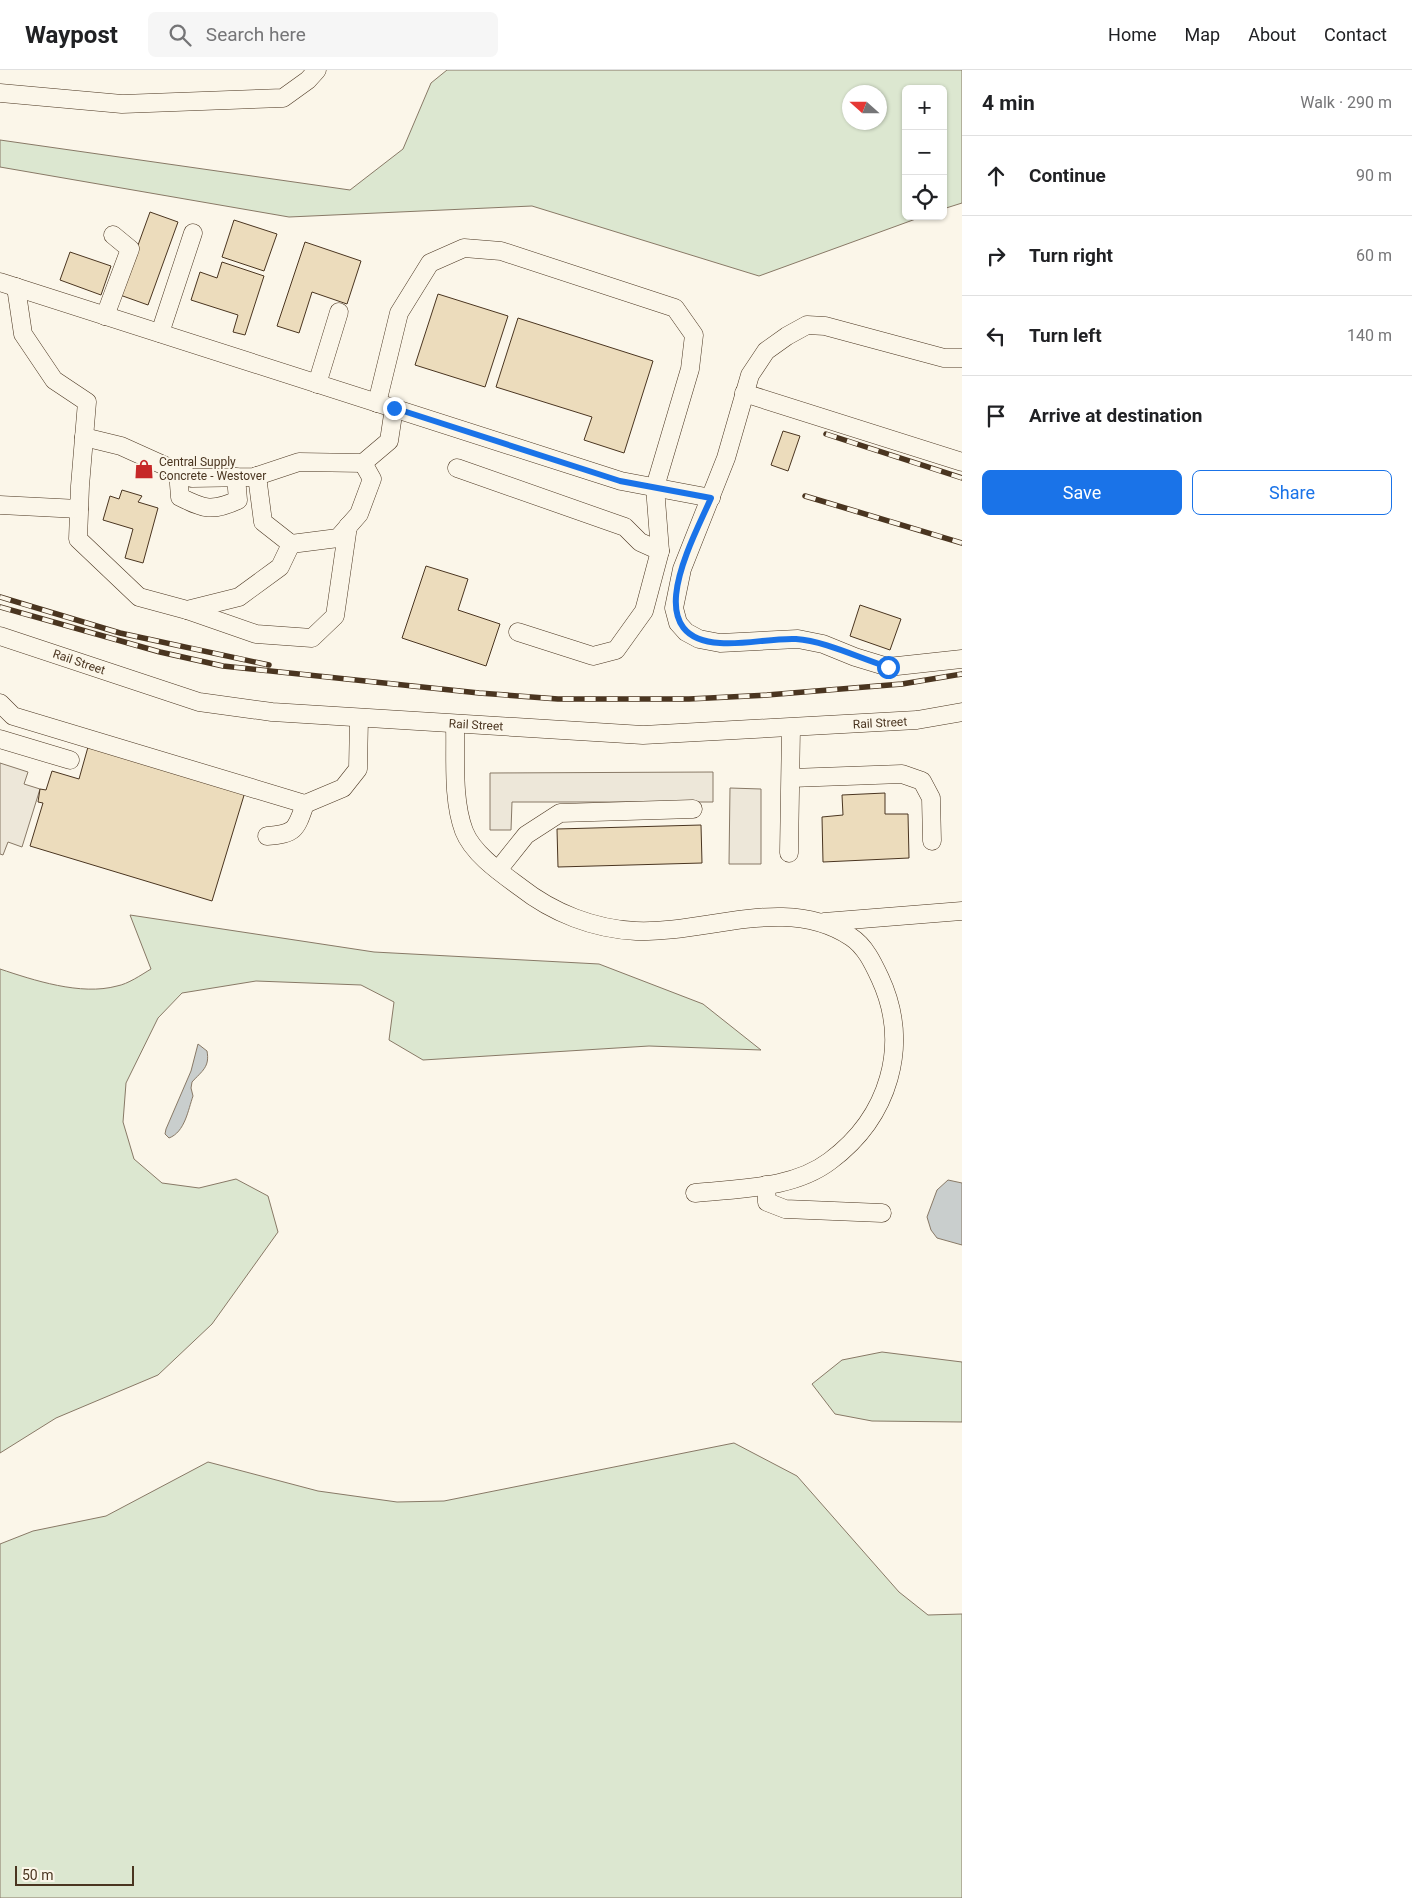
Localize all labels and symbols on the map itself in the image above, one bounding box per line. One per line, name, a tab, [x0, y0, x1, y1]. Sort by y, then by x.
north arrow	[842, 85, 887, 130]
route end	[383, 397, 406, 420]
place label: Central Supply Concrete - Westover	[159, 455, 266, 483]
shop icon: Central Supply Concrete - Westover	[133, 458, 155, 480]
street label: Rail Street	[51, 647, 107, 677]
route start	[877, 656, 900, 679]
street label: Rail Street	[852, 715, 908, 731]
street label: Rail Street	[448, 717, 504, 733]
scale bar	[15, 1863, 134, 1886]

